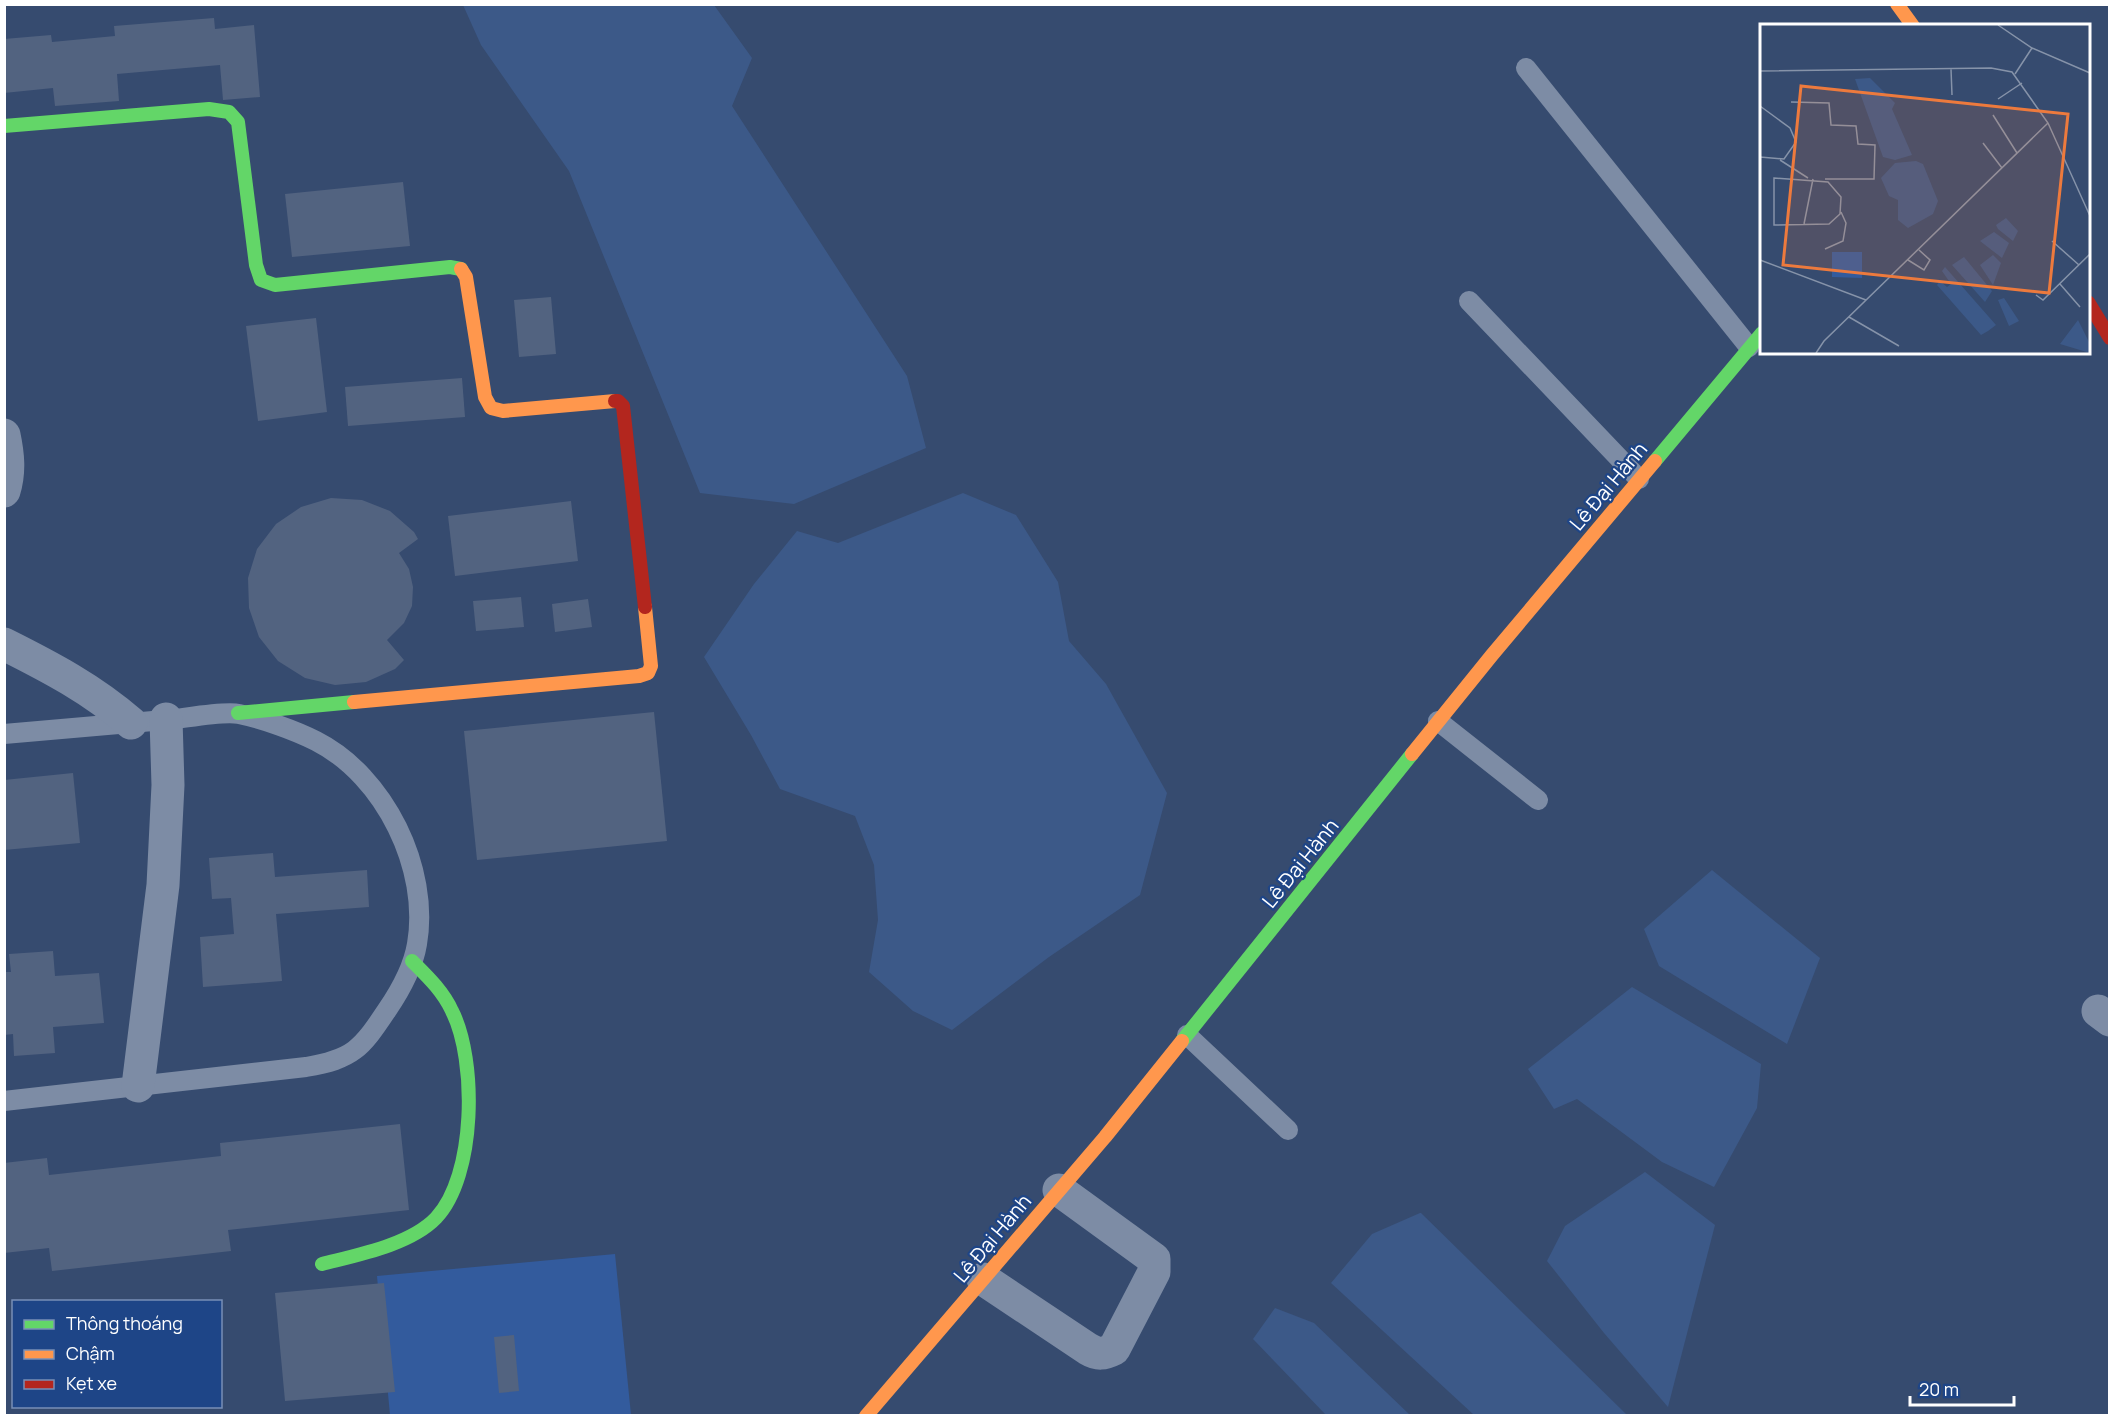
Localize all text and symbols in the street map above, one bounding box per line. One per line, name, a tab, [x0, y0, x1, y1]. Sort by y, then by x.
inset map	[1760, 24, 2090, 354]
street label: Lê Đại Hành	[1563, 436, 1653, 536]
street label: Lê Đại Hành	[1256, 813, 1344, 913]
street label: Lê Đại Hành	[947, 1188, 1037, 1288]
legend	[12, 1300, 222, 1408]
text: Thông thoáng	[66, 1311, 183, 1335]
text: Chậm	[66, 1341, 115, 1365]
scale bar	[1910, 1369, 2014, 1407]
text: Kẹt xe	[66, 1371, 117, 1395]
text: 20 m	[1919, 1377, 1959, 1401]

